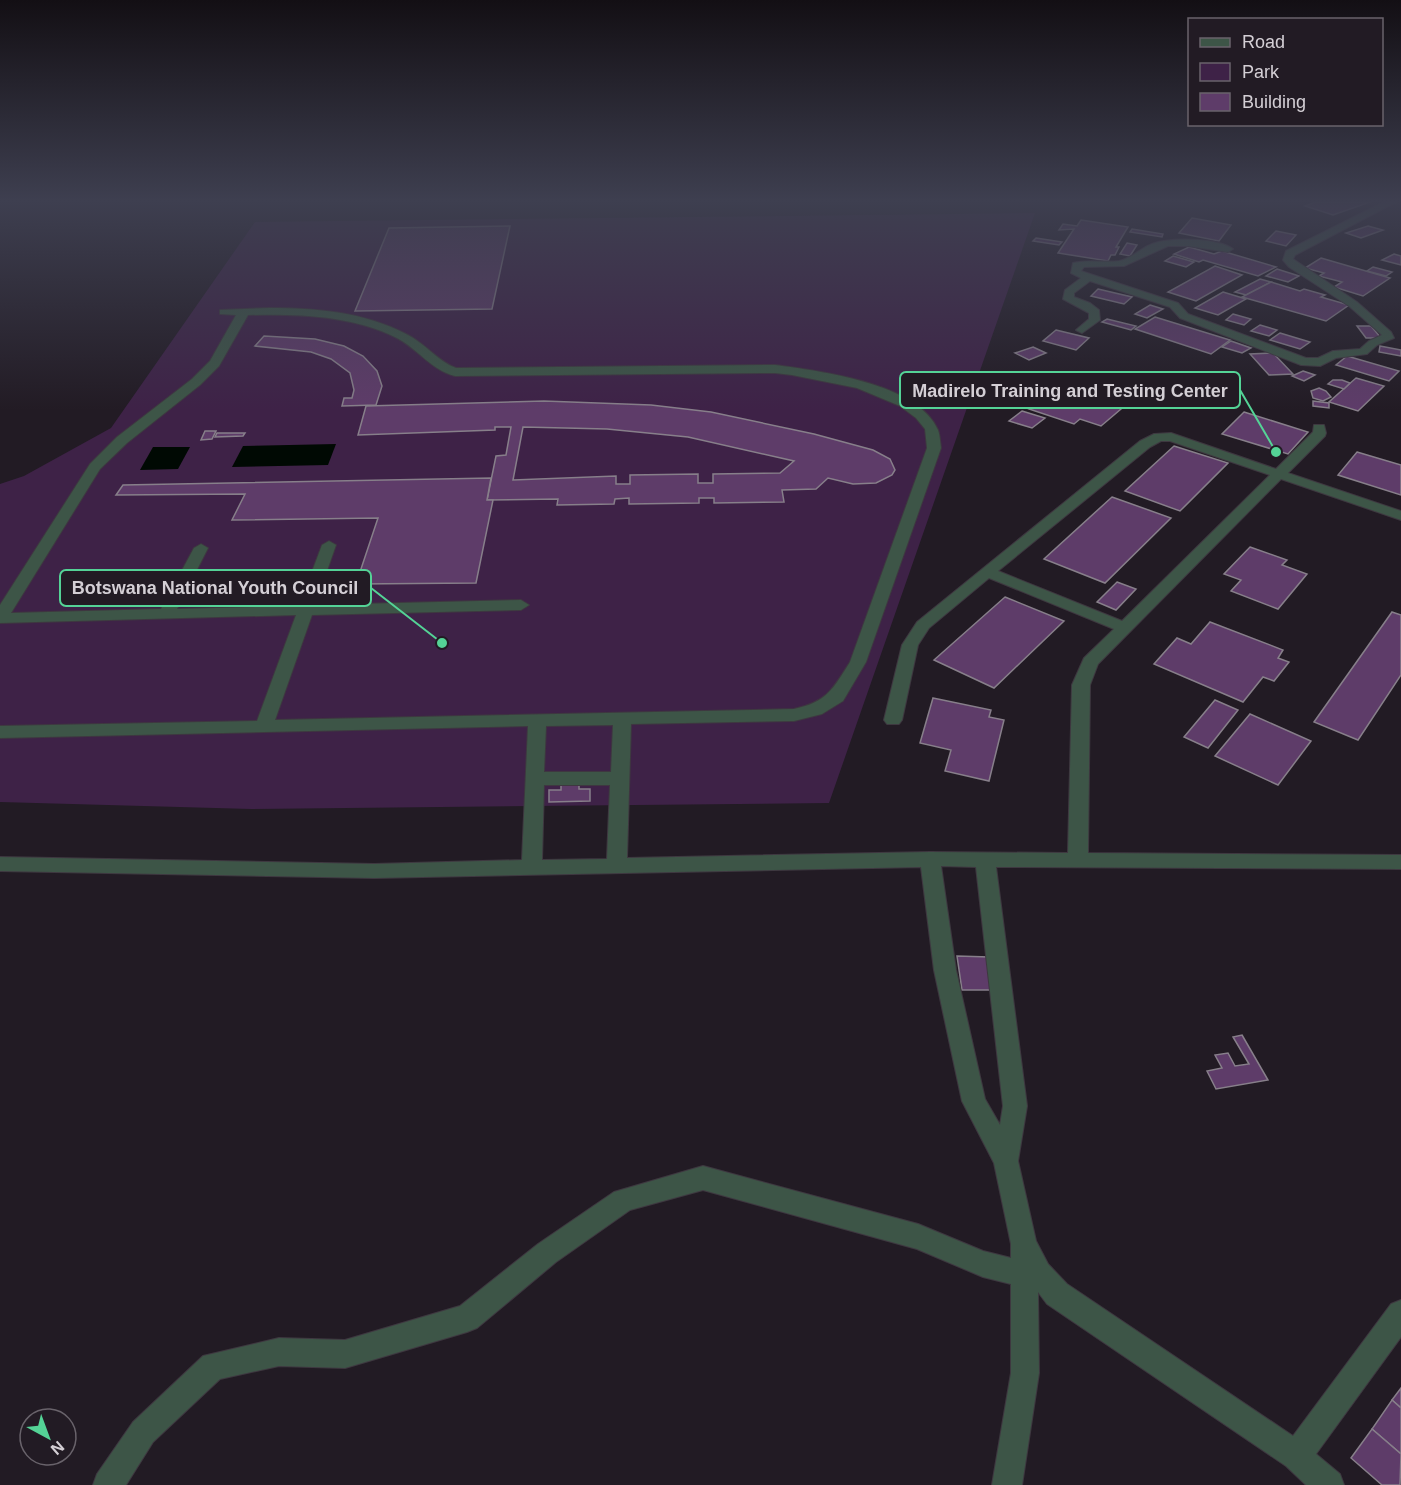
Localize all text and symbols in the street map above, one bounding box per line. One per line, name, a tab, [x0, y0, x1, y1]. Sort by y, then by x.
legend	[1188, 18, 1383, 126]
text: Road	[1242, 32, 1285, 52]
text: Park	[1242, 62, 1280, 82]
text: Building	[1242, 92, 1306, 112]
callout: Madirelo Training and Testing Center	[900, 372, 1240, 408]
text: Madirelo Training and Testing Center	[912, 381, 1228, 401]
callout: Botswana National Youth Council	[60, 570, 371, 606]
text: Botswana National Youth Council	[72, 578, 358, 598]
north arrow	[18, 1407, 78, 1467]
text: N	[48, 1438, 67, 1458]

